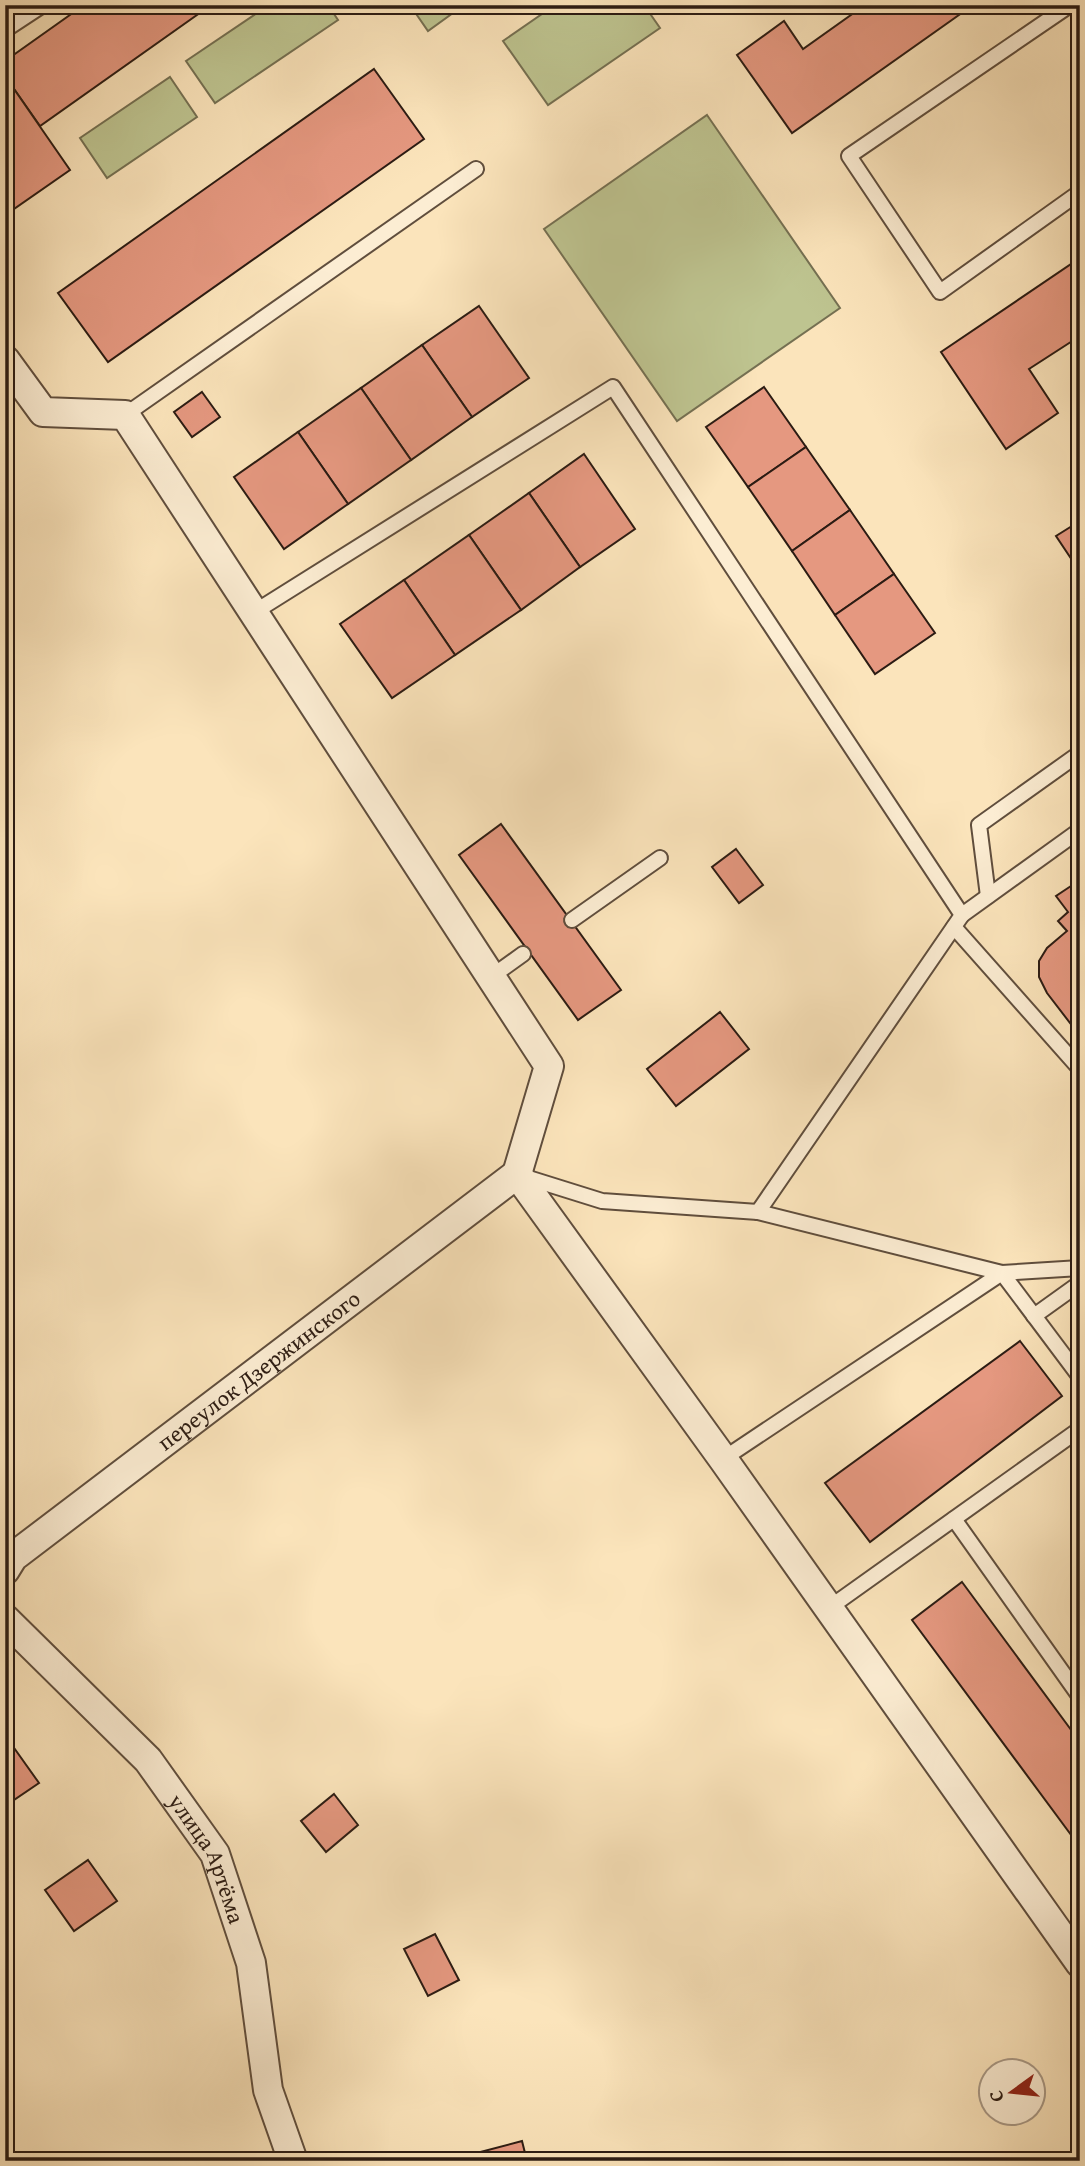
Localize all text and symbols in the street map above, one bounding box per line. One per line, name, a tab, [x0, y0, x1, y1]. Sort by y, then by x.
street label: переулок Дзержинского	[150, 1282, 367, 1458]
street label: улица Артёма	[160, 1786, 254, 1928]
north arrow	[976, 2058, 1046, 2128]
text: С	[981, 2087, 1010, 2105]

